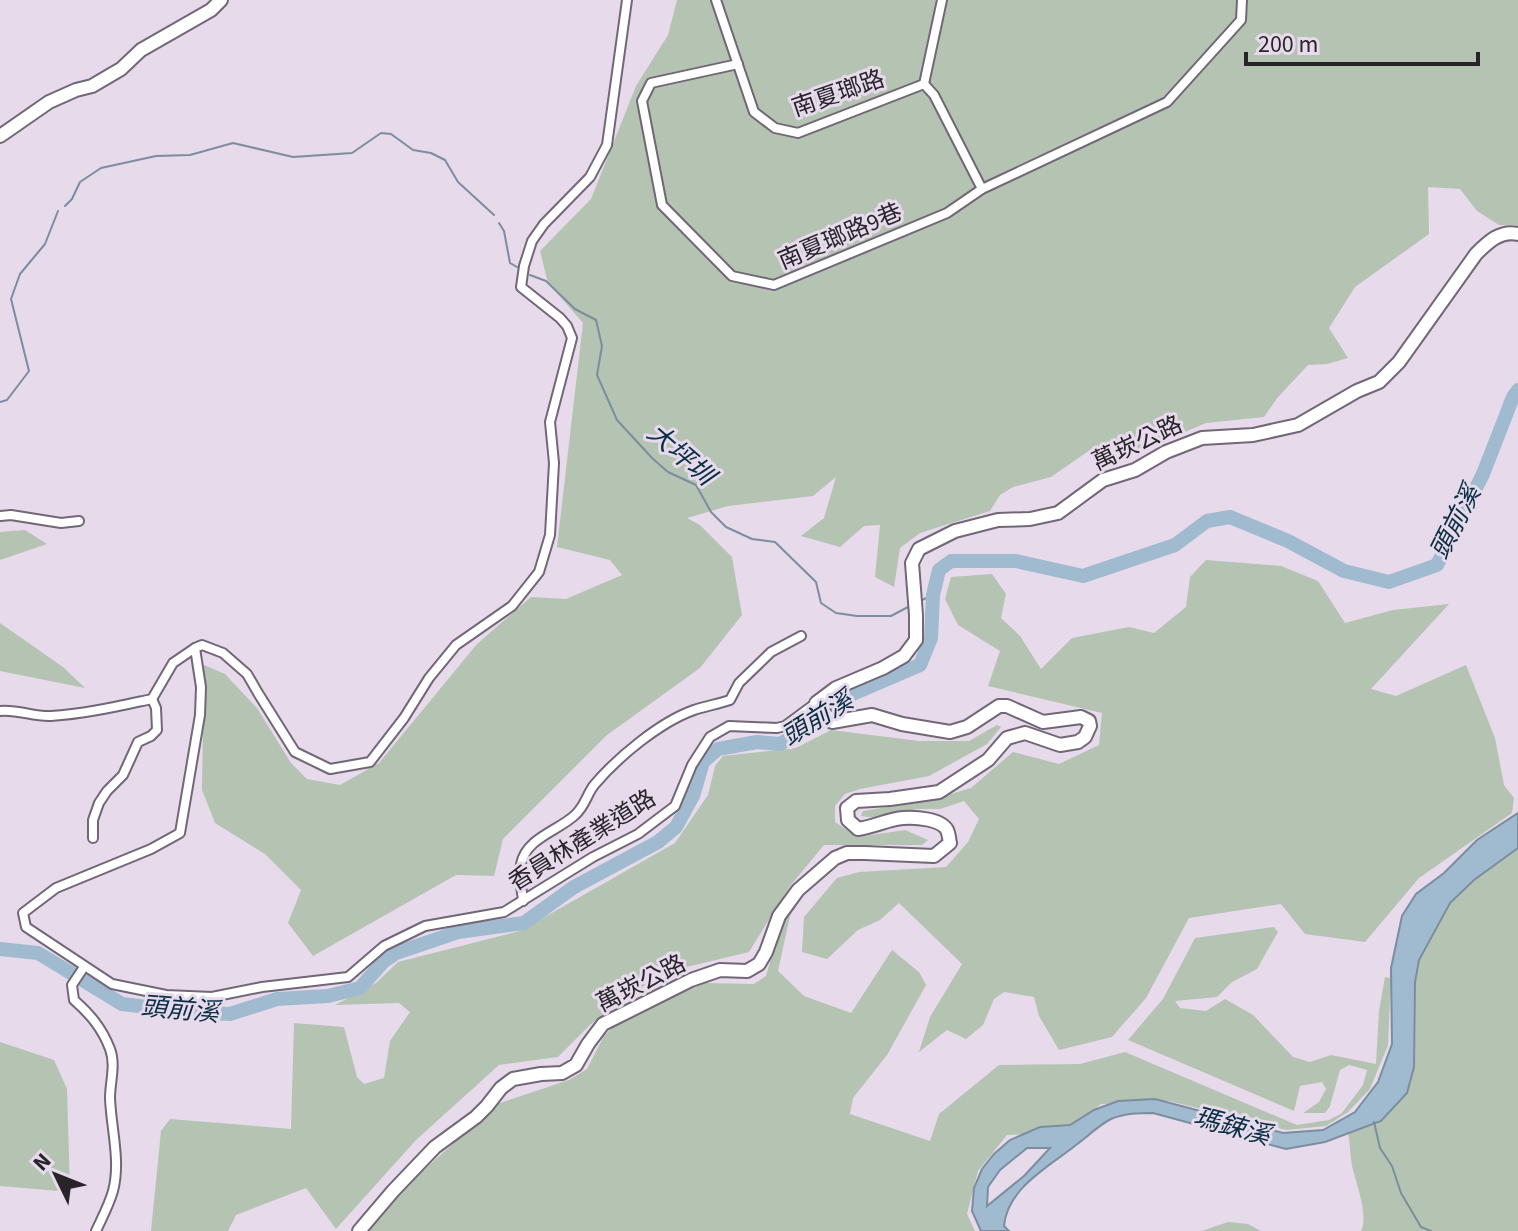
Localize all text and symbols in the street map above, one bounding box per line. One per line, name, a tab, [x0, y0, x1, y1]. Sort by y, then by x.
scale bar	[1246, 16, 1478, 66]
text: 200 m	[1258, 27, 1318, 62]
street label: 南夏瑯路	[787, 61, 889, 126]
street label: 南夏瑯路9巷	[773, 195, 908, 278]
street label: 萬崁公路	[1086, 407, 1188, 480]
water label: 大坪圳	[639, 415, 725, 497]
water label: 頭前溪	[1421, 476, 1491, 565]
water label: 頭前溪	[774, 680, 864, 755]
street label: 香員林產業道路	[502, 781, 663, 900]
street label: 萬崁公路	[591, 946, 692, 1021]
water label: 頭前溪	[139, 988, 224, 1032]
water label: 瑪鋉溪	[1189, 1099, 1278, 1155]
north arrow	[16, 1135, 96, 1215]
text: N	[25, 1146, 59, 1178]

